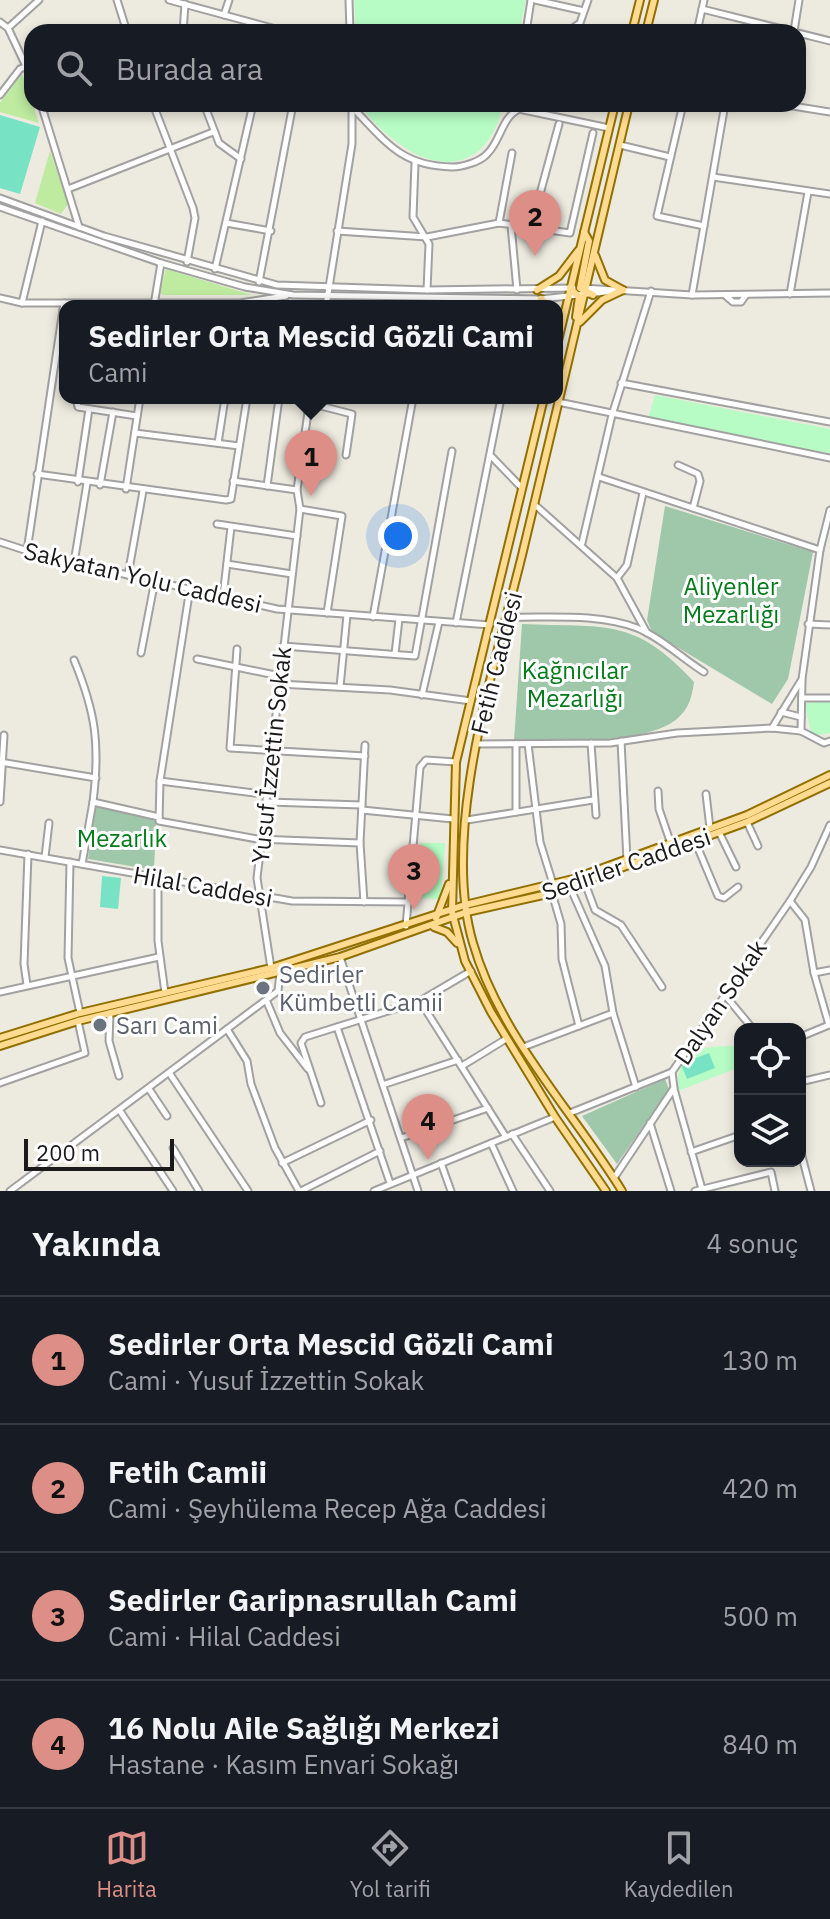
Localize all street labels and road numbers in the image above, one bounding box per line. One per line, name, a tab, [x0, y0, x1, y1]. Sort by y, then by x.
street label: Sakyatan Yolu Caddesi	[21, 534, 265, 620]
street label: Fetih Caddesi	[463, 588, 529, 738]
street label: Yusuf İzzettin Sokak	[244, 645, 298, 865]
street label: Sedirler Caddesi	[537, 820, 715, 908]
street label: Hilal Caddesi	[131, 858, 275, 914]
street label: Dalyan Sokak	[666, 933, 774, 1071]

